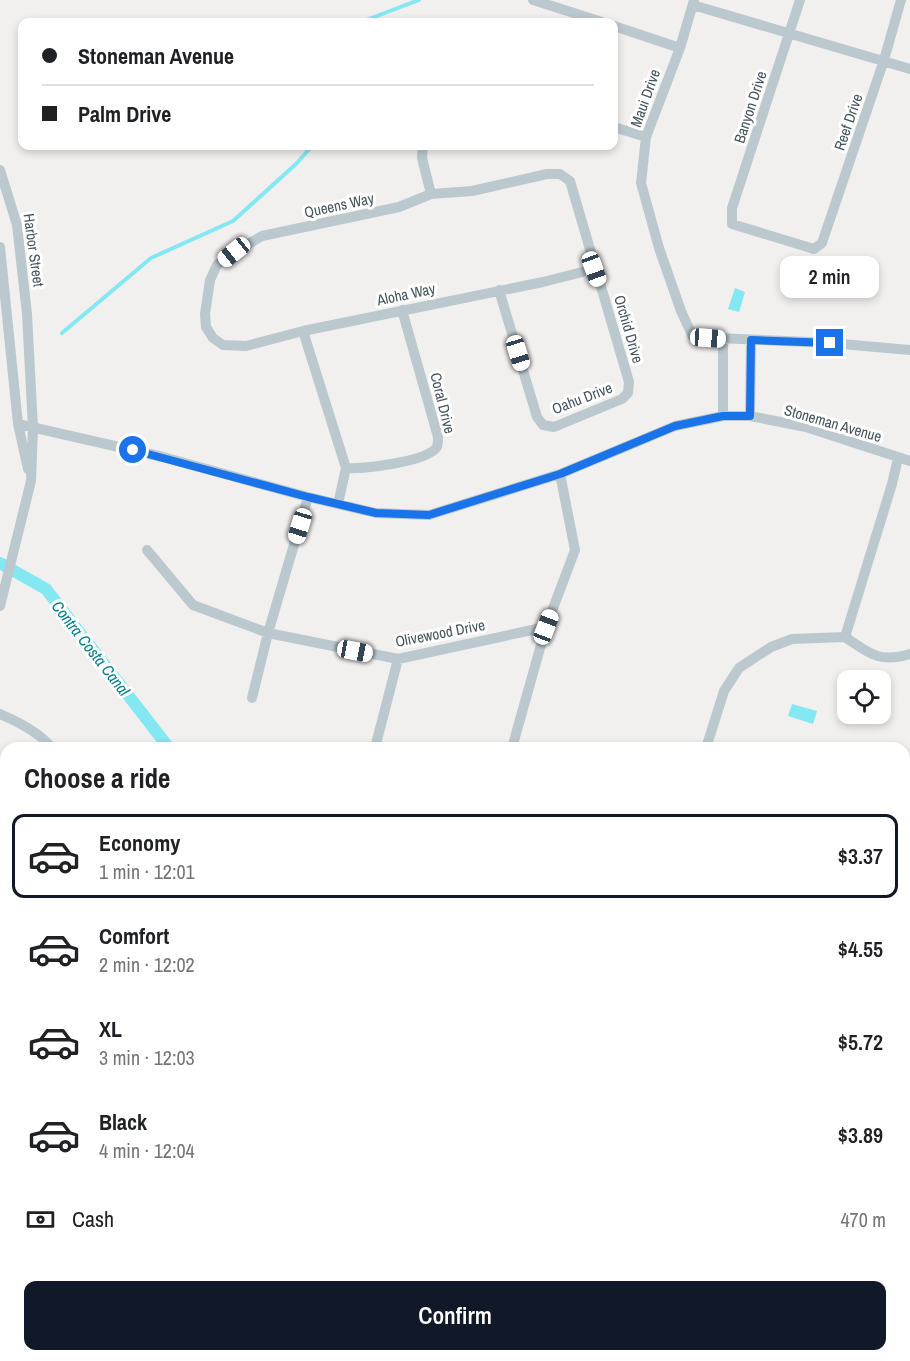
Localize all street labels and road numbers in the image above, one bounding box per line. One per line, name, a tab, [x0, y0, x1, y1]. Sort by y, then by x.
street label: Maui Drive	[625, 66, 665, 130]
street label: Banyon Drive	[728, 68, 772, 146]
street label: Reef Drive	[829, 91, 868, 153]
street label: Queens Way	[302, 187, 377, 223]
street label: Harbor Street	[18, 212, 50, 289]
street label: Aloha Way	[374, 277, 438, 311]
street label: Orchid Drive	[609, 293, 649, 366]
street label: Coral Drive	[425, 370, 461, 436]
street label: Oahu Drive	[549, 377, 615, 419]
street label: Stoneman Avenue	[782, 399, 884, 447]
street label: Olivewood Drive	[393, 614, 487, 652]

